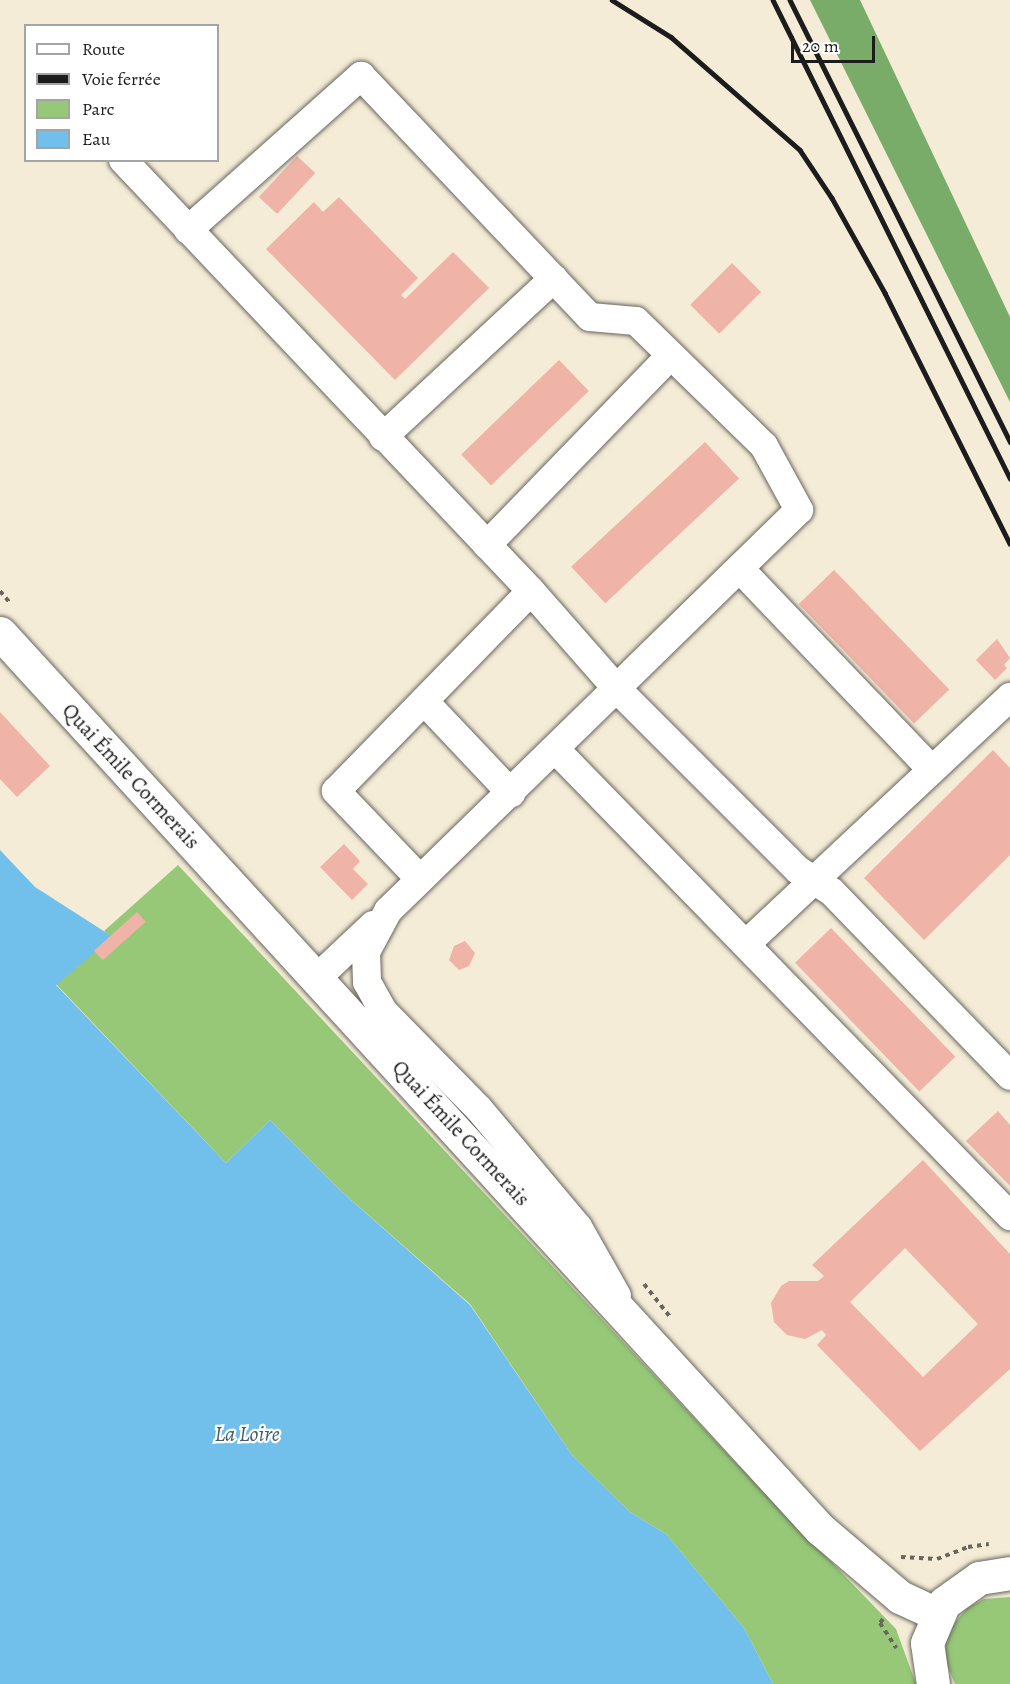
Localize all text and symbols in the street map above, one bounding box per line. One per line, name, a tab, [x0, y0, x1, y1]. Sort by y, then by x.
legend	[24, 24, 219, 162]
scale bar	[794, 24, 878, 62]
text: 20 m	[802, 34, 839, 58]
text: Route	[82, 37, 125, 61]
text: Voie ferrée	[82, 67, 161, 91]
text: Parc	[82, 97, 114, 121]
text: Eau	[82, 127, 110, 151]
street label: Quai Émile Cormerais	[57, 698, 205, 854]
street label: Quai Émile Cormerais	[387, 1055, 535, 1211]
water label: La Loire	[214, 1422, 280, 1448]

